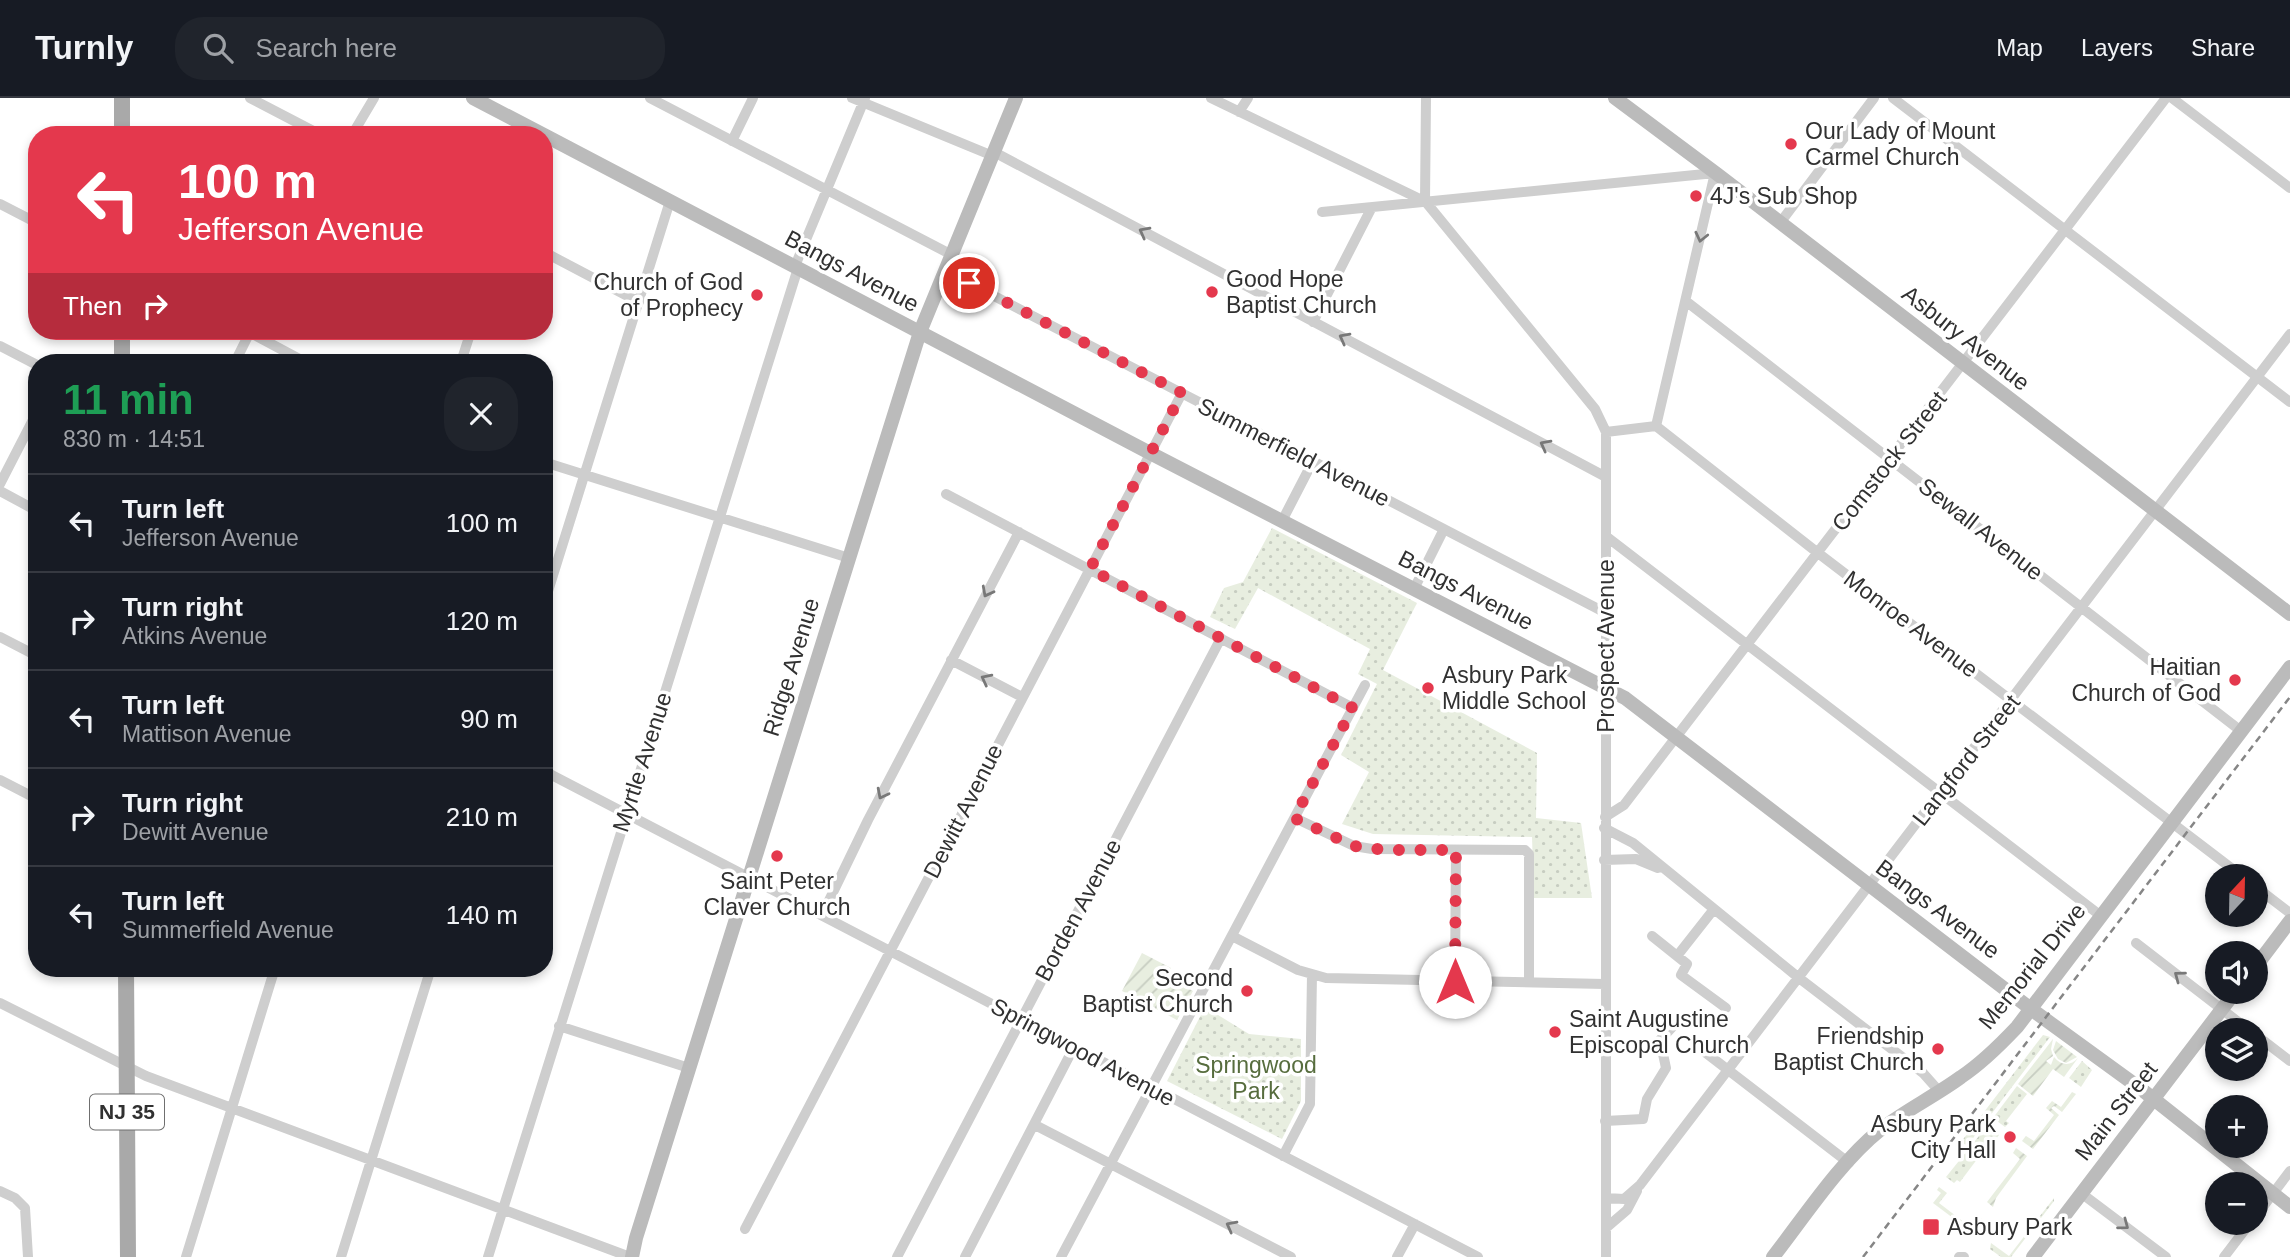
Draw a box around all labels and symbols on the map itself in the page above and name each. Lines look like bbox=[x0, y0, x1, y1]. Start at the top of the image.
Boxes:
place label: Our Lady of Mount Carmel Church bbox=[1805, 118, 1996, 170]
marker: Our Lady of Mount Carmel Church bbox=[1783, 136, 1799, 152]
place label: 4J's Sub Shop bbox=[1710, 183, 1858, 209]
marker: 4J's Sub Shop bbox=[1688, 188, 1704, 204]
street label: Bangs Avenue bbox=[781, 225, 923, 317]
one-way arrow bbox=[1138, 226, 1151, 240]
one-way arrow bbox=[1695, 231, 1709, 243]
pin bbox=[939, 253, 999, 313]
place label: Good Hope Baptist Church bbox=[1226, 266, 1377, 318]
place label: Church of God of Prophecy bbox=[593, 269, 743, 321]
street label: Asbury Avenue bbox=[1897, 280, 2035, 396]
marker: Good Hope Baptist Church bbox=[1204, 284, 1220, 300]
marker: Church of God of Prophecy bbox=[749, 287, 765, 303]
one-way arrow bbox=[1339, 333, 1352, 347]
street label: Comstock Street bbox=[1826, 386, 1952, 536]
street label: Summerfield Avenue bbox=[1194, 392, 1394, 512]
one-way arrow bbox=[1540, 440, 1553, 453]
street label: Sewall Avenue bbox=[1914, 472, 2048, 586]
street label: Bangs Avenue bbox=[1394, 545, 1538, 635]
street label: Prospect Avenue bbox=[1593, 559, 1619, 733]
street label: Monroe Avenue bbox=[1839, 565, 1983, 683]
one-way arrow bbox=[982, 585, 995, 598]
street label: Ridge Avenue bbox=[758, 595, 824, 739]
place label: Haitian Church of God bbox=[2071, 654, 2221, 706]
place label: Asbury Park Middle School bbox=[1442, 662, 1586, 714]
marker: Haitian Church of God bbox=[2227, 672, 2243, 688]
one-way arrow bbox=[981, 673, 994, 687]
marker: Asbury Park Middle School bbox=[1420, 680, 1436, 696]
street label: Myrtle Avenue bbox=[607, 689, 677, 835]
street label: Langford Street bbox=[1907, 689, 2025, 830]
street label: Dewitt Avenue bbox=[918, 740, 1008, 882]
one-way arrow bbox=[876, 787, 890, 799]
street label: Borden Avenue bbox=[1030, 835, 1126, 985]
marker: Saint Peter Claver Church bbox=[769, 848, 785, 864]
street label: Bangs Avenue bbox=[1871, 854, 2005, 964]
north arrow bbox=[2205, 864, 2268, 928]
place label: Saint Peter Claver Church bbox=[704, 868, 851, 920]
street label: Memorial Drive bbox=[1973, 898, 2091, 1034]
position arrow bbox=[1418, 945, 1492, 1019]
place label: Second Baptist Church bbox=[1082, 965, 1233, 1017]
one-way arrow bbox=[2174, 972, 2187, 985]
marker: Second Baptist Church bbox=[1239, 983, 1255, 999]
street label: Springwood Avenue bbox=[987, 993, 1179, 1111]
place label: Saint Augustine Episcopal Church bbox=[1569, 1006, 1749, 1058]
place label: Friendship Baptist Church bbox=[1773, 1023, 1924, 1075]
marker: Saint Augustine Episcopal Church bbox=[1547, 1024, 1563, 1040]
marker: Friendship Baptist Church bbox=[1930, 1041, 1946, 1057]
park label: Springwood Park bbox=[1195, 1052, 1317, 1104]
street label: Main Street bbox=[2070, 1056, 2163, 1165]
road number: NJ 35 bbox=[90, 1094, 164, 1130]
place label: Asbury Park City Hall bbox=[1871, 1111, 1996, 1163]
marker: Asbury Park City Hall bbox=[2002, 1129, 2018, 1145]
place label: Asbury Park bbox=[1947, 1214, 2073, 1240]
marker: Asbury Park bbox=[1921, 1217, 1941, 1237]
one-way arrow bbox=[2116, 1217, 2128, 1229]
one-way arrow bbox=[1225, 1220, 1238, 1234]

